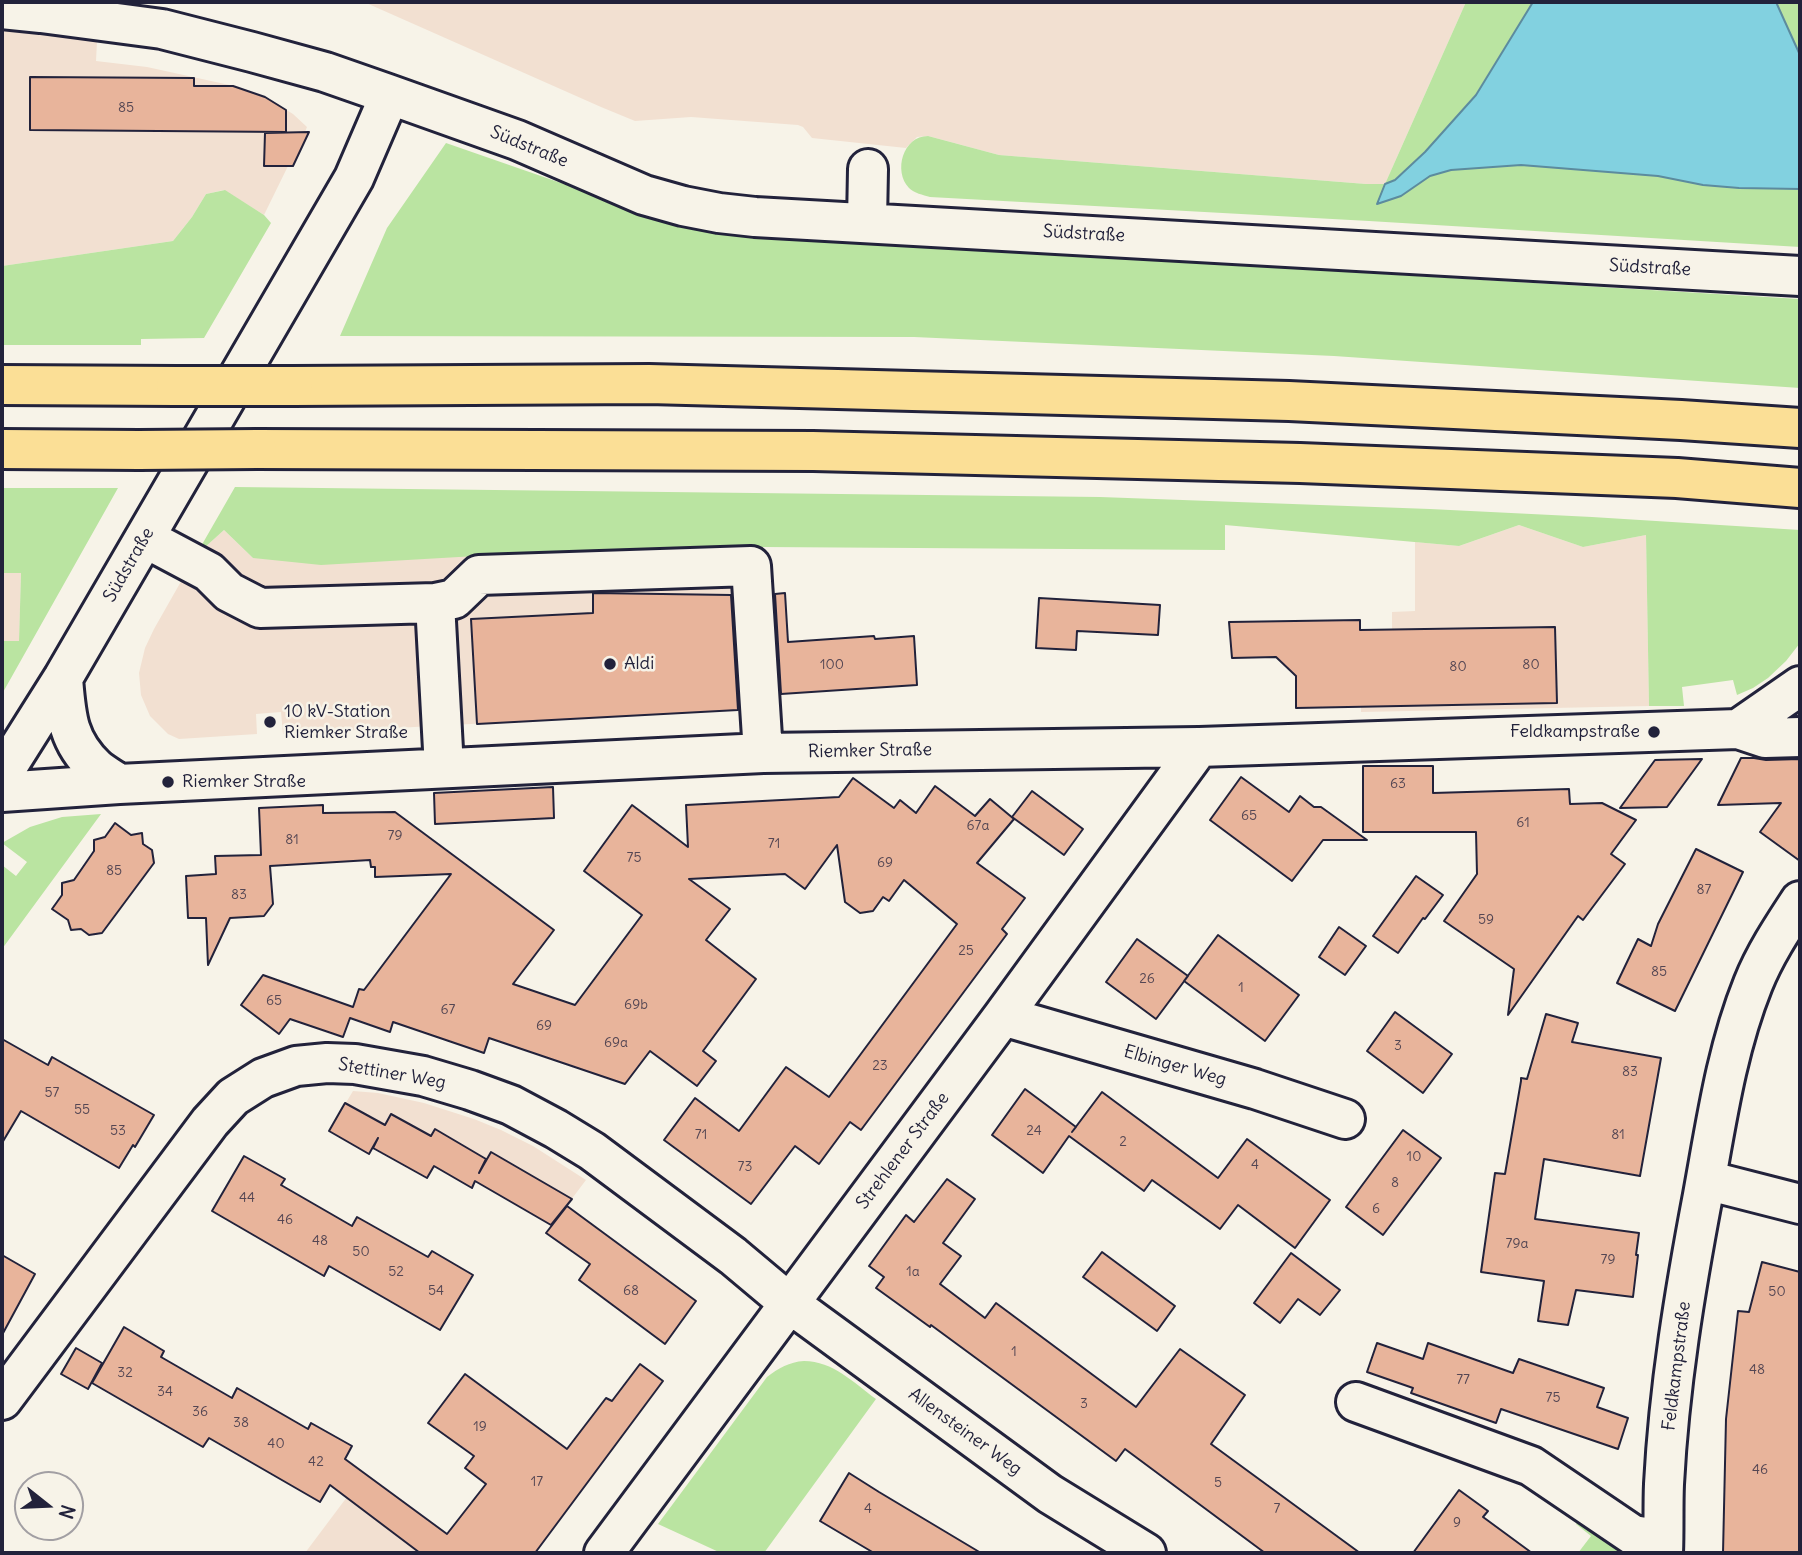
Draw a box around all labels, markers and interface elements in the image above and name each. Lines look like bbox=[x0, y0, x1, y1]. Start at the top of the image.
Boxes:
house number: 85 bbox=[118, 100, 134, 116]
street label: Südstraße bbox=[487, 122, 571, 172]
street label: Südstraße bbox=[1042, 221, 1126, 247]
street label: Südstraße bbox=[1608, 255, 1692, 281]
street label: Südstraße bbox=[99, 524, 159, 606]
place label: Aldi bbox=[624, 653, 654, 675]
marker: Aldi bbox=[602, 656, 618, 672]
house number: 100 bbox=[820, 657, 844, 673]
house number: 80 bbox=[1522, 657, 1540, 673]
house number: 80 bbox=[1449, 659, 1467, 675]
place label: 10 kV-Station Riemker Straße bbox=[284, 701, 408, 744]
marker: 10 kV-Station Riemker Straße bbox=[262, 714, 278, 730]
place label: Feldkampstraße bbox=[1510, 721, 1640, 743]
marker: Feldkampstraße bbox=[1646, 724, 1662, 740]
street label: Riemker Straße bbox=[808, 739, 932, 763]
place label: Riemker Straße bbox=[182, 771, 306, 793]
marker: Riemker Straße bbox=[160, 774, 176, 790]
house number: 63 bbox=[1390, 776, 1406, 792]
house number: 65 bbox=[1241, 808, 1257, 824]
house number: 61 bbox=[1516, 815, 1530, 831]
house number: 67a bbox=[967, 818, 989, 834]
house number: 79 bbox=[388, 828, 402, 844]
house number: 81 bbox=[285, 832, 299, 848]
house number: 71 bbox=[768, 836, 780, 852]
house number: 75 bbox=[627, 850, 641, 866]
house number: 69 bbox=[877, 855, 893, 871]
house number: 85 bbox=[106, 863, 122, 879]
house number: 87 bbox=[1697, 882, 1711, 898]
house number: 83 bbox=[231, 887, 247, 903]
house number: 59 bbox=[1478, 912, 1494, 928]
house number: 25 bbox=[958, 943, 974, 959]
house number: 85 bbox=[1651, 964, 1667, 980]
house number: 26 bbox=[1139, 971, 1155, 987]
house number: 1 bbox=[1238, 980, 1244, 996]
house number: 65 bbox=[266, 993, 282, 1009]
house number: 69b bbox=[624, 997, 648, 1013]
house number: 67 bbox=[441, 1002, 455, 1018]
house number: 69 bbox=[536, 1018, 552, 1034]
house number: 69a bbox=[604, 1035, 628, 1051]
house number: 3 bbox=[1394, 1038, 1402, 1054]
street label: Elbinger Weg bbox=[1121, 1041, 1229, 1091]
street label: Stettiner Weg bbox=[337, 1054, 447, 1094]
house number: 23 bbox=[872, 1058, 888, 1074]
house number: 83 bbox=[1622, 1064, 1638, 1080]
house number: 57 bbox=[45, 1085, 59, 1101]
street label: Strehlener Straße bbox=[852, 1088, 954, 1214]
house number: 55 bbox=[74, 1102, 90, 1118]
house number: 53 bbox=[110, 1123, 126, 1139]
house number: 24 bbox=[1026, 1123, 1042, 1139]
house number: 71 bbox=[695, 1127, 707, 1143]
house number: 81 bbox=[1611, 1127, 1625, 1143]
house number: 2 bbox=[1119, 1134, 1127, 1150]
house number: 10 bbox=[1407, 1149, 1421, 1165]
house number: 4 bbox=[1251, 1157, 1259, 1173]
house number: 73 bbox=[738, 1159, 752, 1175]
house number: 8 bbox=[1391, 1175, 1399, 1191]
house number: 44 bbox=[239, 1190, 255, 1206]
house number: 6 bbox=[1372, 1201, 1380, 1217]
house number: 46 bbox=[277, 1212, 293, 1228]
house number: 48 bbox=[312, 1233, 328, 1249]
house number: 79a bbox=[1506, 1236, 1528, 1252]
house number: 50 bbox=[352, 1244, 370, 1260]
house number: 79 bbox=[1601, 1252, 1615, 1268]
house number: 52 bbox=[388, 1264, 404, 1280]
house number: 1a bbox=[906, 1264, 920, 1280]
house number: 54 bbox=[428, 1283, 444, 1299]
house number: 68 bbox=[623, 1283, 639, 1299]
house number: 50 bbox=[1768, 1284, 1786, 1300]
street label: Feldkampstraße bbox=[1658, 1300, 1696, 1432]
house number: 1 bbox=[1011, 1344, 1017, 1360]
house number: 48 bbox=[1749, 1362, 1765, 1378]
house number: 32 bbox=[117, 1365, 133, 1381]
house number: 77 bbox=[1456, 1372, 1470, 1388]
house number: 34 bbox=[157, 1384, 173, 1400]
street label: Allensteiner Weg bbox=[904, 1384, 1026, 1480]
house number: 75 bbox=[1546, 1390, 1560, 1406]
house number: 3 bbox=[1080, 1396, 1088, 1412]
house number: 36 bbox=[192, 1404, 208, 1420]
house number: 38 bbox=[233, 1415, 249, 1431]
house number: 19 bbox=[473, 1419, 487, 1435]
house number: 40 bbox=[267, 1436, 285, 1452]
house number: 42 bbox=[308, 1454, 324, 1470]
house number: 46 bbox=[1752, 1462, 1768, 1478]
north arrow bbox=[14, 1471, 84, 1541]
house number: 17 bbox=[531, 1474, 543, 1490]
house number: 5 bbox=[1214, 1475, 1222, 1491]
house number: 4 bbox=[864, 1501, 872, 1517]
house number: 7 bbox=[1274, 1501, 1280, 1517]
text: N bbox=[54, 1502, 81, 1522]
house number: 9 bbox=[1453, 1515, 1461, 1531]

